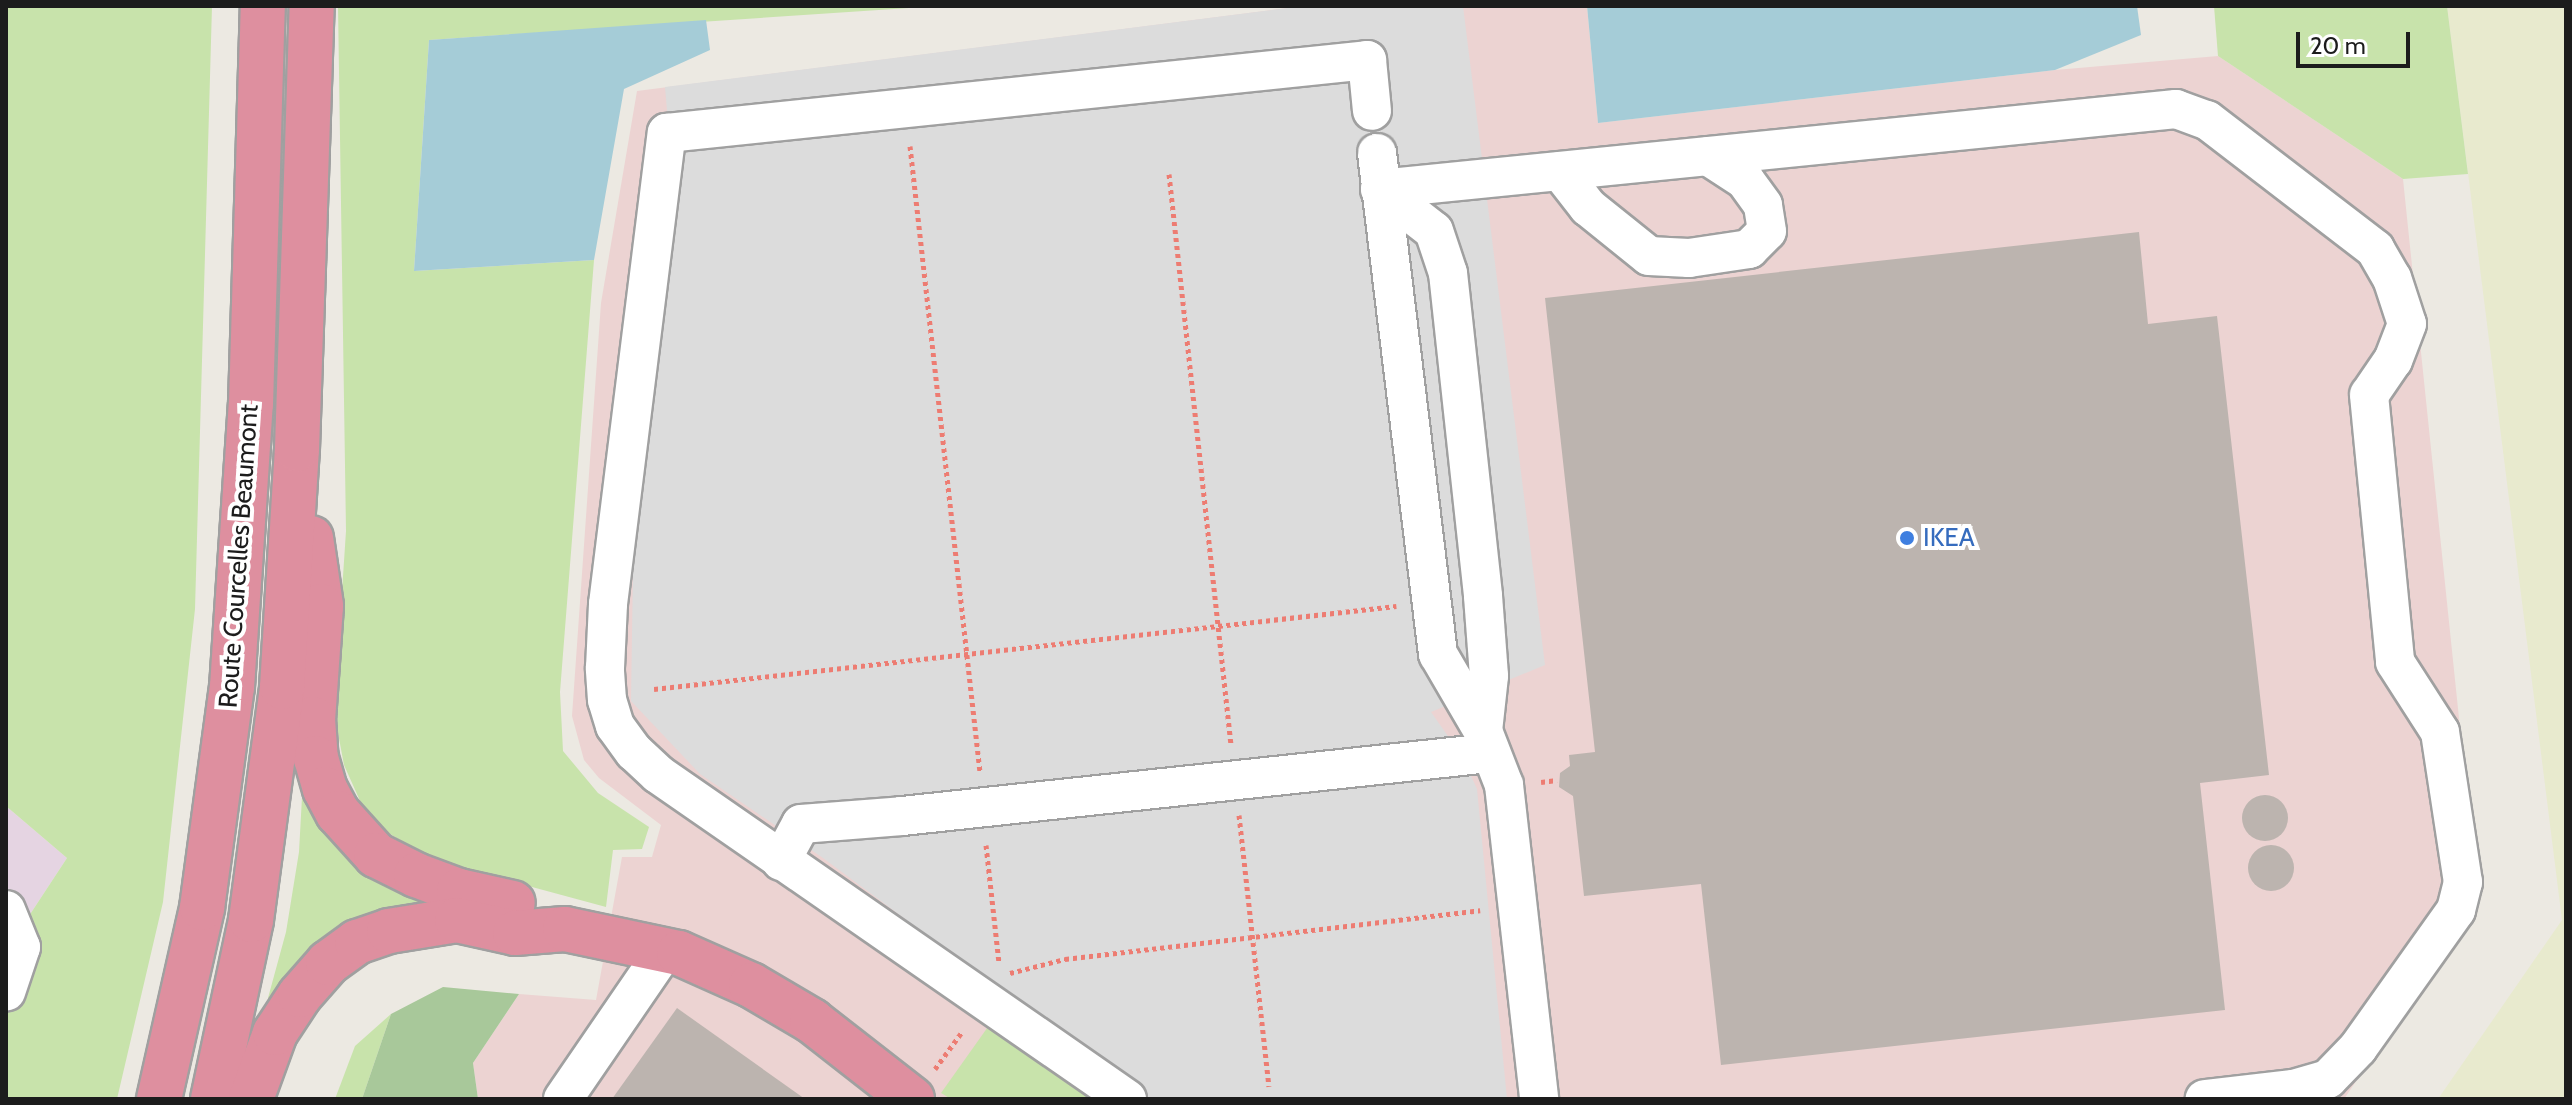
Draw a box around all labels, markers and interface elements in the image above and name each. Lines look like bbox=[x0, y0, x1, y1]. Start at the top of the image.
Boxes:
scale bar bbox=[2300, 16, 2414, 66]
text: 20 m bbox=[2310, 31, 2366, 60]
street label: Route Courcelles Beaumont bbox=[213, 403, 265, 709]
place label: IKEA bbox=[1923, 522, 1975, 554]
marker: IKEA bbox=[1898, 529, 1916, 547]

